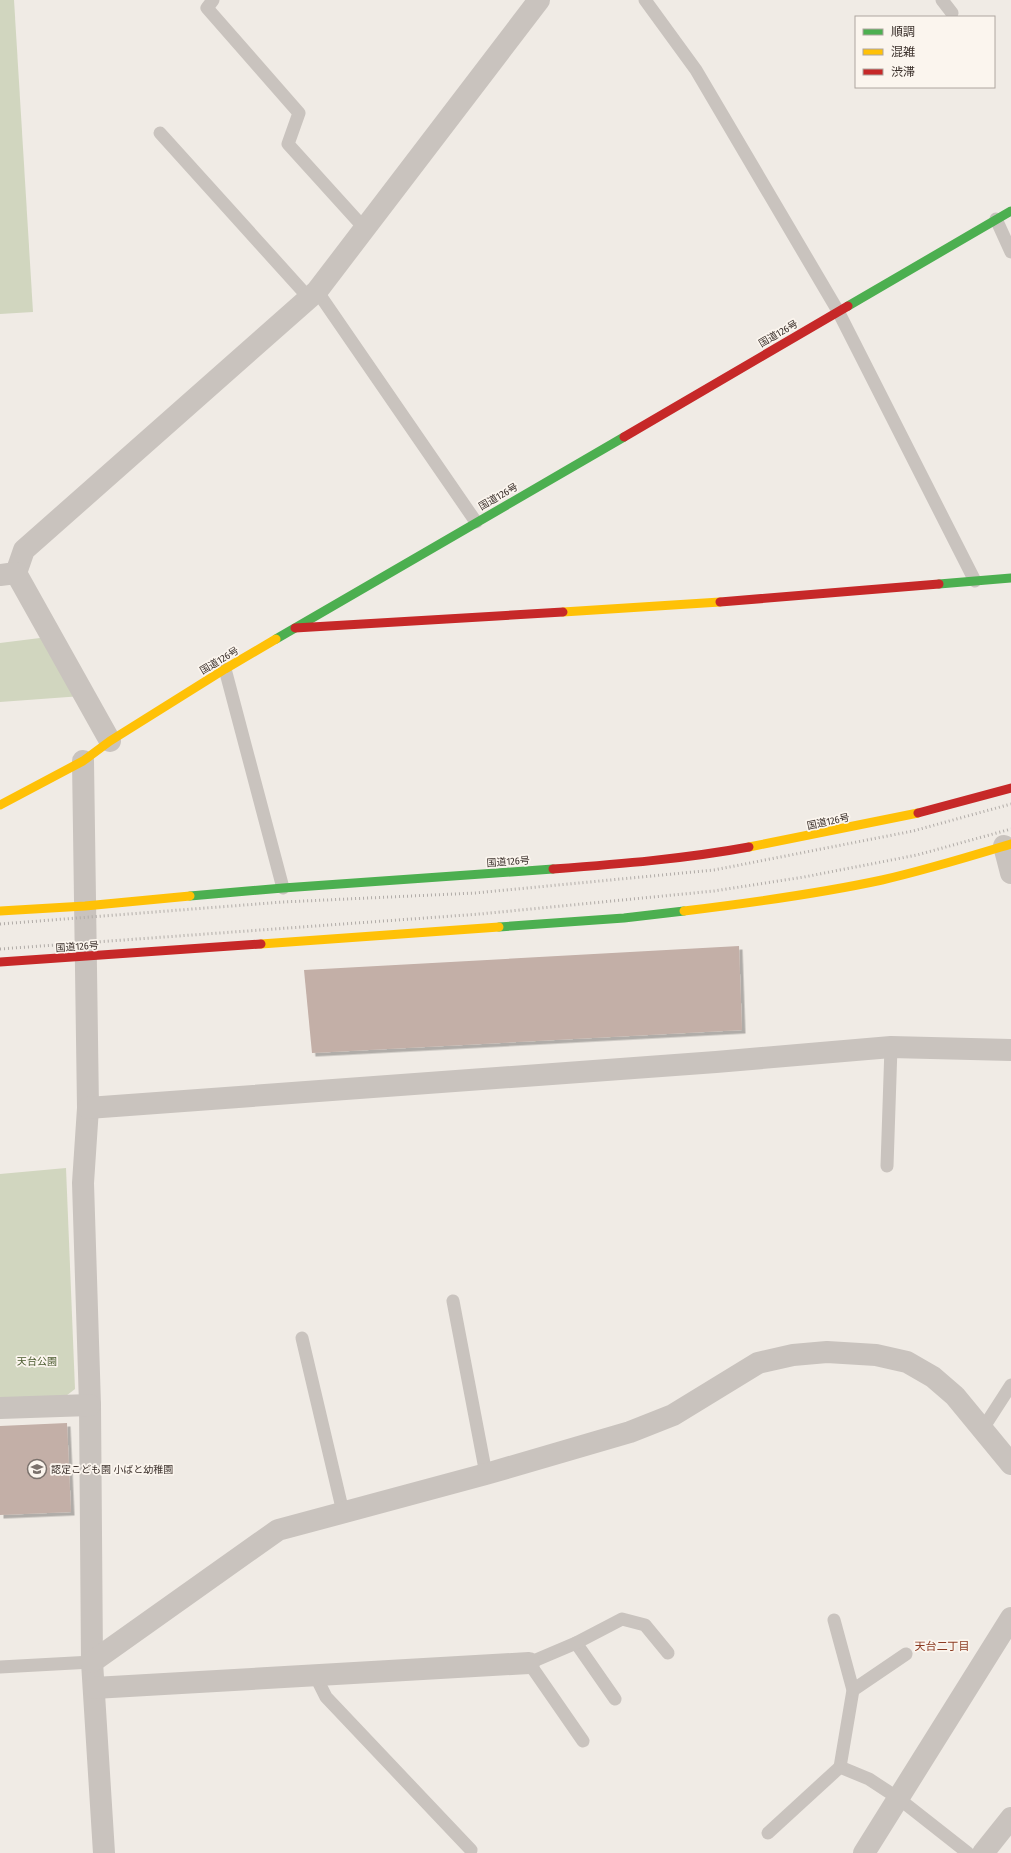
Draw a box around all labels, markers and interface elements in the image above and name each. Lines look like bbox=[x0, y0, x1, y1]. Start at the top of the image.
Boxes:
legend bbox=[855, 16, 995, 88]
text: 順調 bbox=[891, 25, 915, 39]
text: 混雑 bbox=[891, 45, 915, 59]
text: 渋滞 bbox=[891, 65, 915, 79]
street label: 国道126号 bbox=[757, 318, 800, 350]
street label: 国道126号 bbox=[477, 481, 520, 513]
street label: 国道126号 bbox=[198, 645, 241, 677]
street label: 国道126号 bbox=[806, 812, 851, 832]
street label: 国道126号 bbox=[486, 855, 530, 869]
street label: 国道126号 bbox=[55, 940, 99, 954]
park label: 天台公園 bbox=[17, 1356, 57, 1368]
school or university icon: 認定こども園 小ばと幼稚園 bbox=[26, 1458, 48, 1480]
place label: 認定こども園 小ばと幼稚園 bbox=[51, 1464, 173, 1476]
district label: 天台二丁目 bbox=[915, 1640, 970, 1653]

